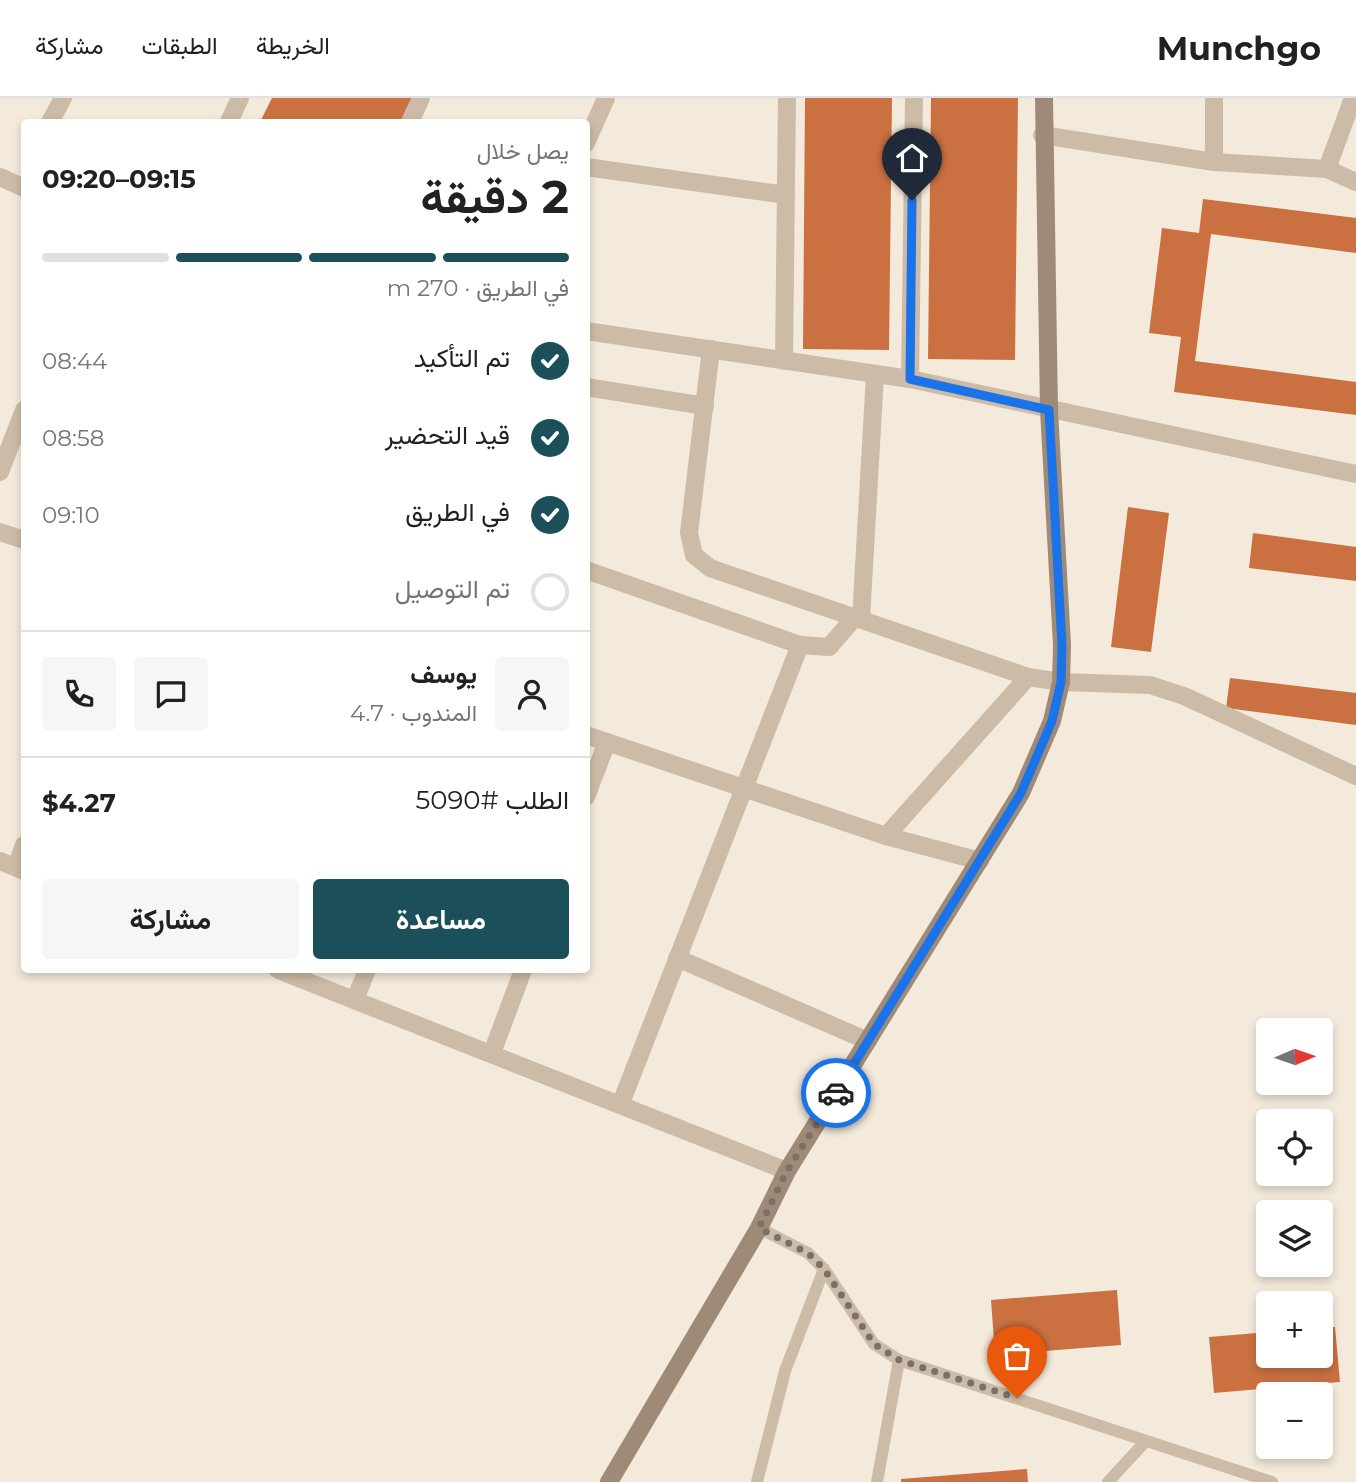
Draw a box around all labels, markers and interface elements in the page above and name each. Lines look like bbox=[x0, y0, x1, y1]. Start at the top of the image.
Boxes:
text: Munchgo bbox=[1157, 28, 1321, 68]
text: مشاركة bbox=[35, 31, 103, 60]
text: الطبقات bbox=[141, 31, 218, 60]
text: الخريطة bbox=[256, 31, 330, 60]
pin bbox=[882, 128, 942, 200]
text: يصل خلال bbox=[477, 137, 569, 165]
icon: home bbox=[893, 139, 931, 177]
text: 09:15–09:20 bbox=[42, 163, 196, 195]
text: 2 دقيقة bbox=[420, 168, 569, 225]
text: في الطريق · 270 m bbox=[387, 274, 569, 302]
text: تم التأكيد bbox=[414, 342, 510, 374]
icon: check bbox=[531, 342, 569, 380]
text: 08:44 bbox=[42, 347, 107, 375]
text: قيد التحضير bbox=[385, 419, 510, 451]
icon: check bbox=[531, 419, 569, 457]
text: 08:58 bbox=[42, 424, 104, 452]
text: في الطريق bbox=[405, 496, 510, 528]
icon: check bbox=[531, 496, 569, 534]
text: 09:10 bbox=[42, 501, 100, 529]
text: تم التوصيل bbox=[395, 573, 510, 605]
button: phone bbox=[42, 657, 116, 731]
button: chat bbox=[134, 657, 208, 731]
button: person bbox=[495, 657, 569, 731]
text: يوسف bbox=[410, 658, 477, 690]
text: المندوب · 4.7 bbox=[350, 699, 477, 727]
text: الطلب #5090 bbox=[416, 784, 569, 816]
text: $4.27 bbox=[42, 787, 116, 819]
button: مشاركة bbox=[42, 879, 299, 959]
button: مساعدة bbox=[313, 879, 569, 959]
north arrow bbox=[1256, 1018, 1334, 1096]
map controls bbox=[1256, 1018, 1333, 1459]
courier bbox=[801, 1058, 871, 1128]
icon: car bbox=[817, 1074, 855, 1112]
button: locate bbox=[1256, 1109, 1333, 1186]
button: layers bbox=[1256, 1200, 1333, 1277]
button: + bbox=[1256, 1291, 1333, 1368]
pin bbox=[987, 1326, 1047, 1398]
icon: bag bbox=[998, 1337, 1036, 1375]
button: − bbox=[1256, 1382, 1333, 1459]

